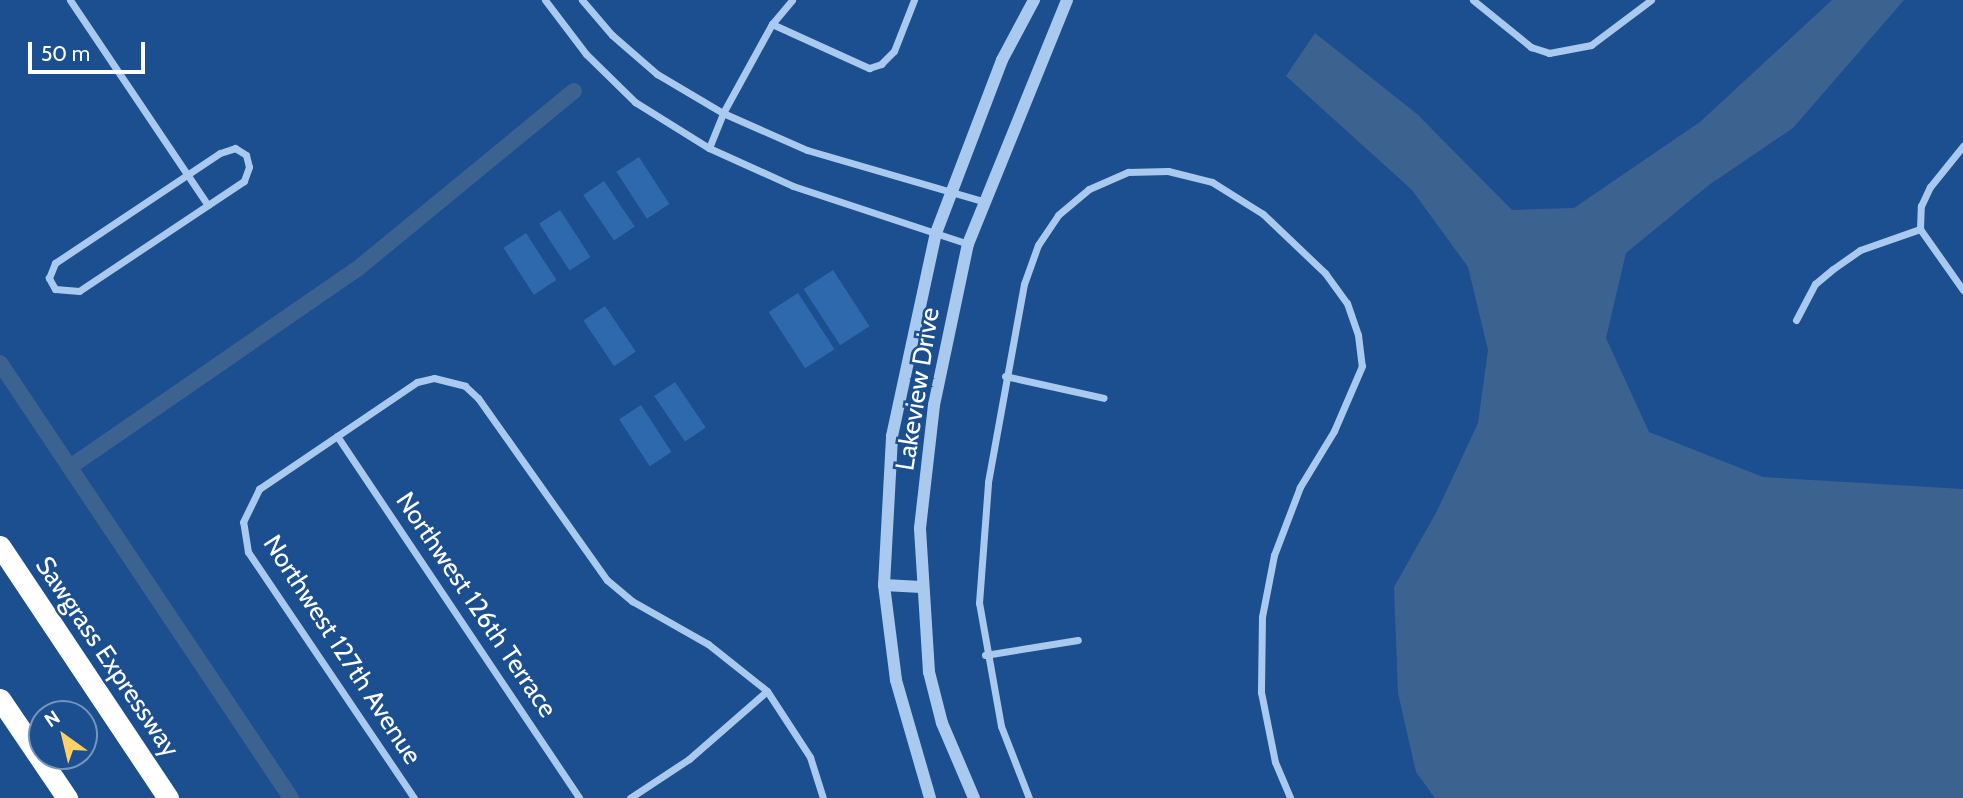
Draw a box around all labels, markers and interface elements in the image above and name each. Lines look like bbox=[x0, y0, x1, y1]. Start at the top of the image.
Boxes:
scale bar bbox=[32, 28, 149, 72]
text: 50 m bbox=[41, 41, 90, 66]
street label: Lakeview Drive bbox=[890, 305, 946, 473]
street label: Northwest 126th Terrace bbox=[389, 486, 563, 724]
street label: Northwest 127th Avenue bbox=[256, 530, 428, 770]
street label: Sawgrass Expressway bbox=[28, 551, 186, 763]
north arrow bbox=[28, 700, 98, 770]
text: N bbox=[40, 706, 64, 732]

